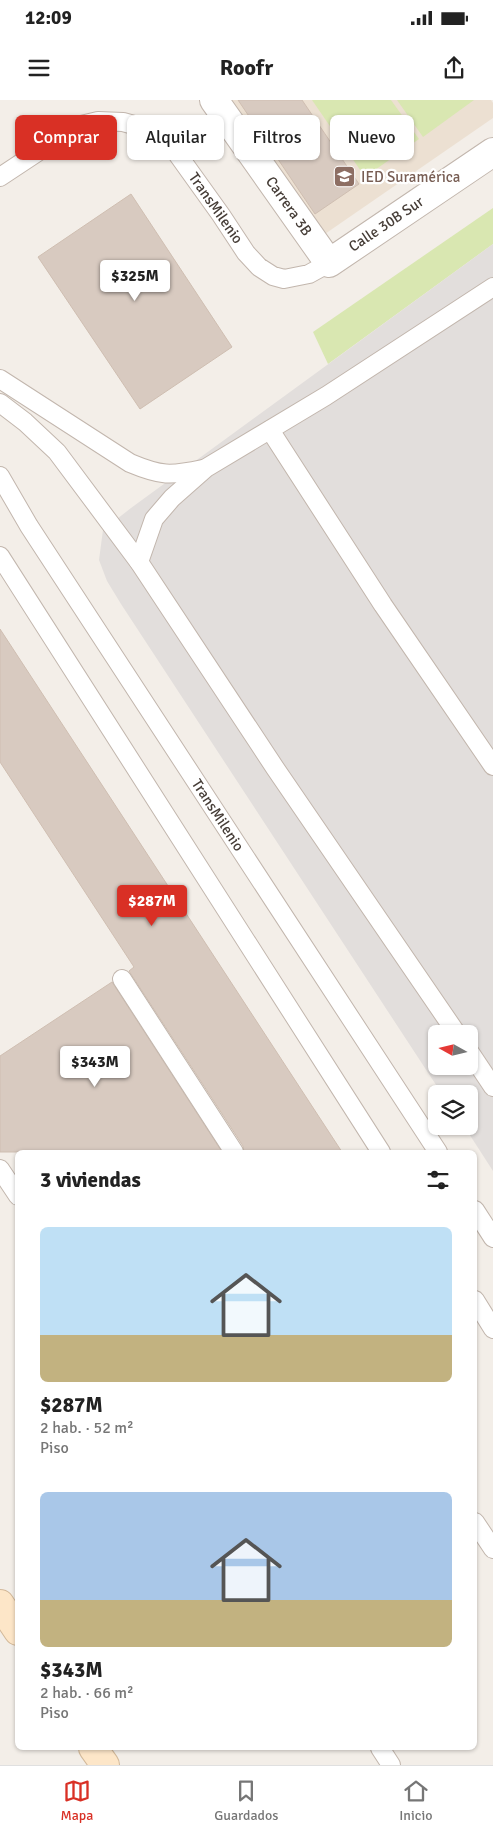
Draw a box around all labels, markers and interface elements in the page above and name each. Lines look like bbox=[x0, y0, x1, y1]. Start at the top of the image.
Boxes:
text: 12:09 bbox=[25, 6, 72, 30]
icon: menu bbox=[25, 54, 53, 82]
text: Roofr bbox=[220, 54, 273, 81]
icon: share bbox=[440, 54, 468, 82]
chip: Comprar bbox=[15, 115, 117, 160]
chip: Alquilar bbox=[127, 115, 224, 160]
chip: Filtros bbox=[234, 115, 320, 160]
chip: Nuevo bbox=[330, 115, 414, 160]
school or university icon: IED Suramérica bbox=[333, 165, 357, 189]
place label: IED Suramérica bbox=[361, 168, 460, 186]
street label: TransMilenio bbox=[185, 169, 247, 247]
street label: Carrera 3B bbox=[262, 173, 316, 239]
street label: Calle 30B Sur bbox=[345, 192, 427, 256]
pin: $325M bbox=[100, 260, 170, 302]
text: $325M bbox=[111, 266, 159, 286]
street label: TransMilenio bbox=[188, 776, 248, 855]
pin: $287M bbox=[117, 884, 187, 927]
text: $287M bbox=[128, 891, 176, 911]
north arrow bbox=[428, 1025, 478, 1075]
map controls bbox=[428, 1025, 478, 1135]
pin: $343M bbox=[60, 1046, 130, 1088]
text: $343M bbox=[71, 1052, 119, 1072]
button: layers bbox=[428, 1085, 478, 1135]
icon: filters bbox=[424, 1166, 452, 1194]
text: 3 viviendas bbox=[40, 1167, 141, 1193]
icon: home bbox=[201, 1260, 291, 1350]
text: $287M bbox=[40, 1392, 103, 1418]
text: 2 hab. · 52 m² bbox=[40, 1418, 134, 1438]
text: Piso bbox=[40, 1438, 69, 1458]
icon: home bbox=[201, 1525, 291, 1615]
text: $343M bbox=[40, 1657, 103, 1683]
text: 2 hab. · 66 m² bbox=[40, 1683, 134, 1703]
text: Piso bbox=[40, 1703, 69, 1723]
tab: Mapa bbox=[60, 1777, 93, 1824]
tab: Guardados bbox=[214, 1777, 278, 1824]
tab: Inicio bbox=[399, 1777, 433, 1824]

